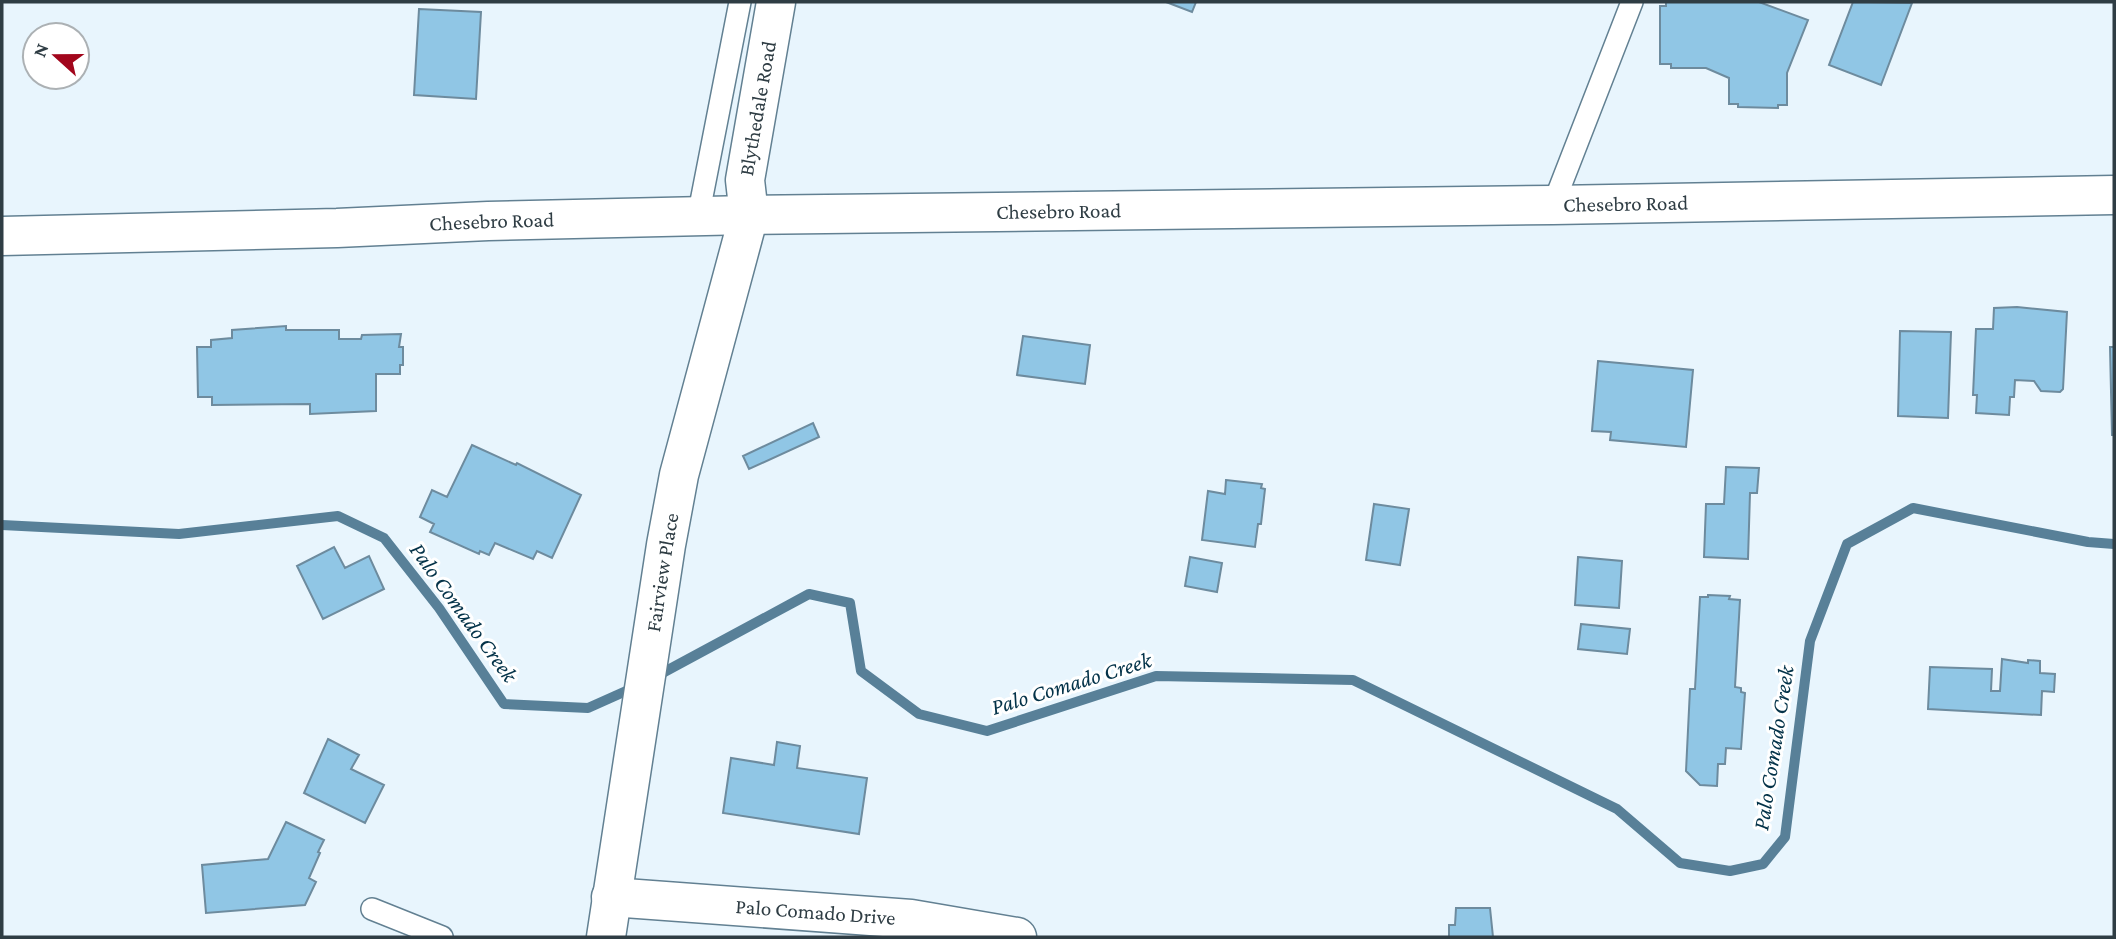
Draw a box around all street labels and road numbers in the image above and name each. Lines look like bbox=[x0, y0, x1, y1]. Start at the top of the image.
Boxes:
street label: Blythedale Road bbox=[734, 39, 781, 178]
street label: Chesebro Road bbox=[1563, 191, 1688, 217]
street label: Chesebro Road bbox=[996, 198, 1121, 224]
street label: Chesebro Road bbox=[429, 207, 555, 236]
street label: Fairview Place bbox=[641, 511, 684, 633]
street label: Palo Comado Drive bbox=[735, 894, 896, 930]

